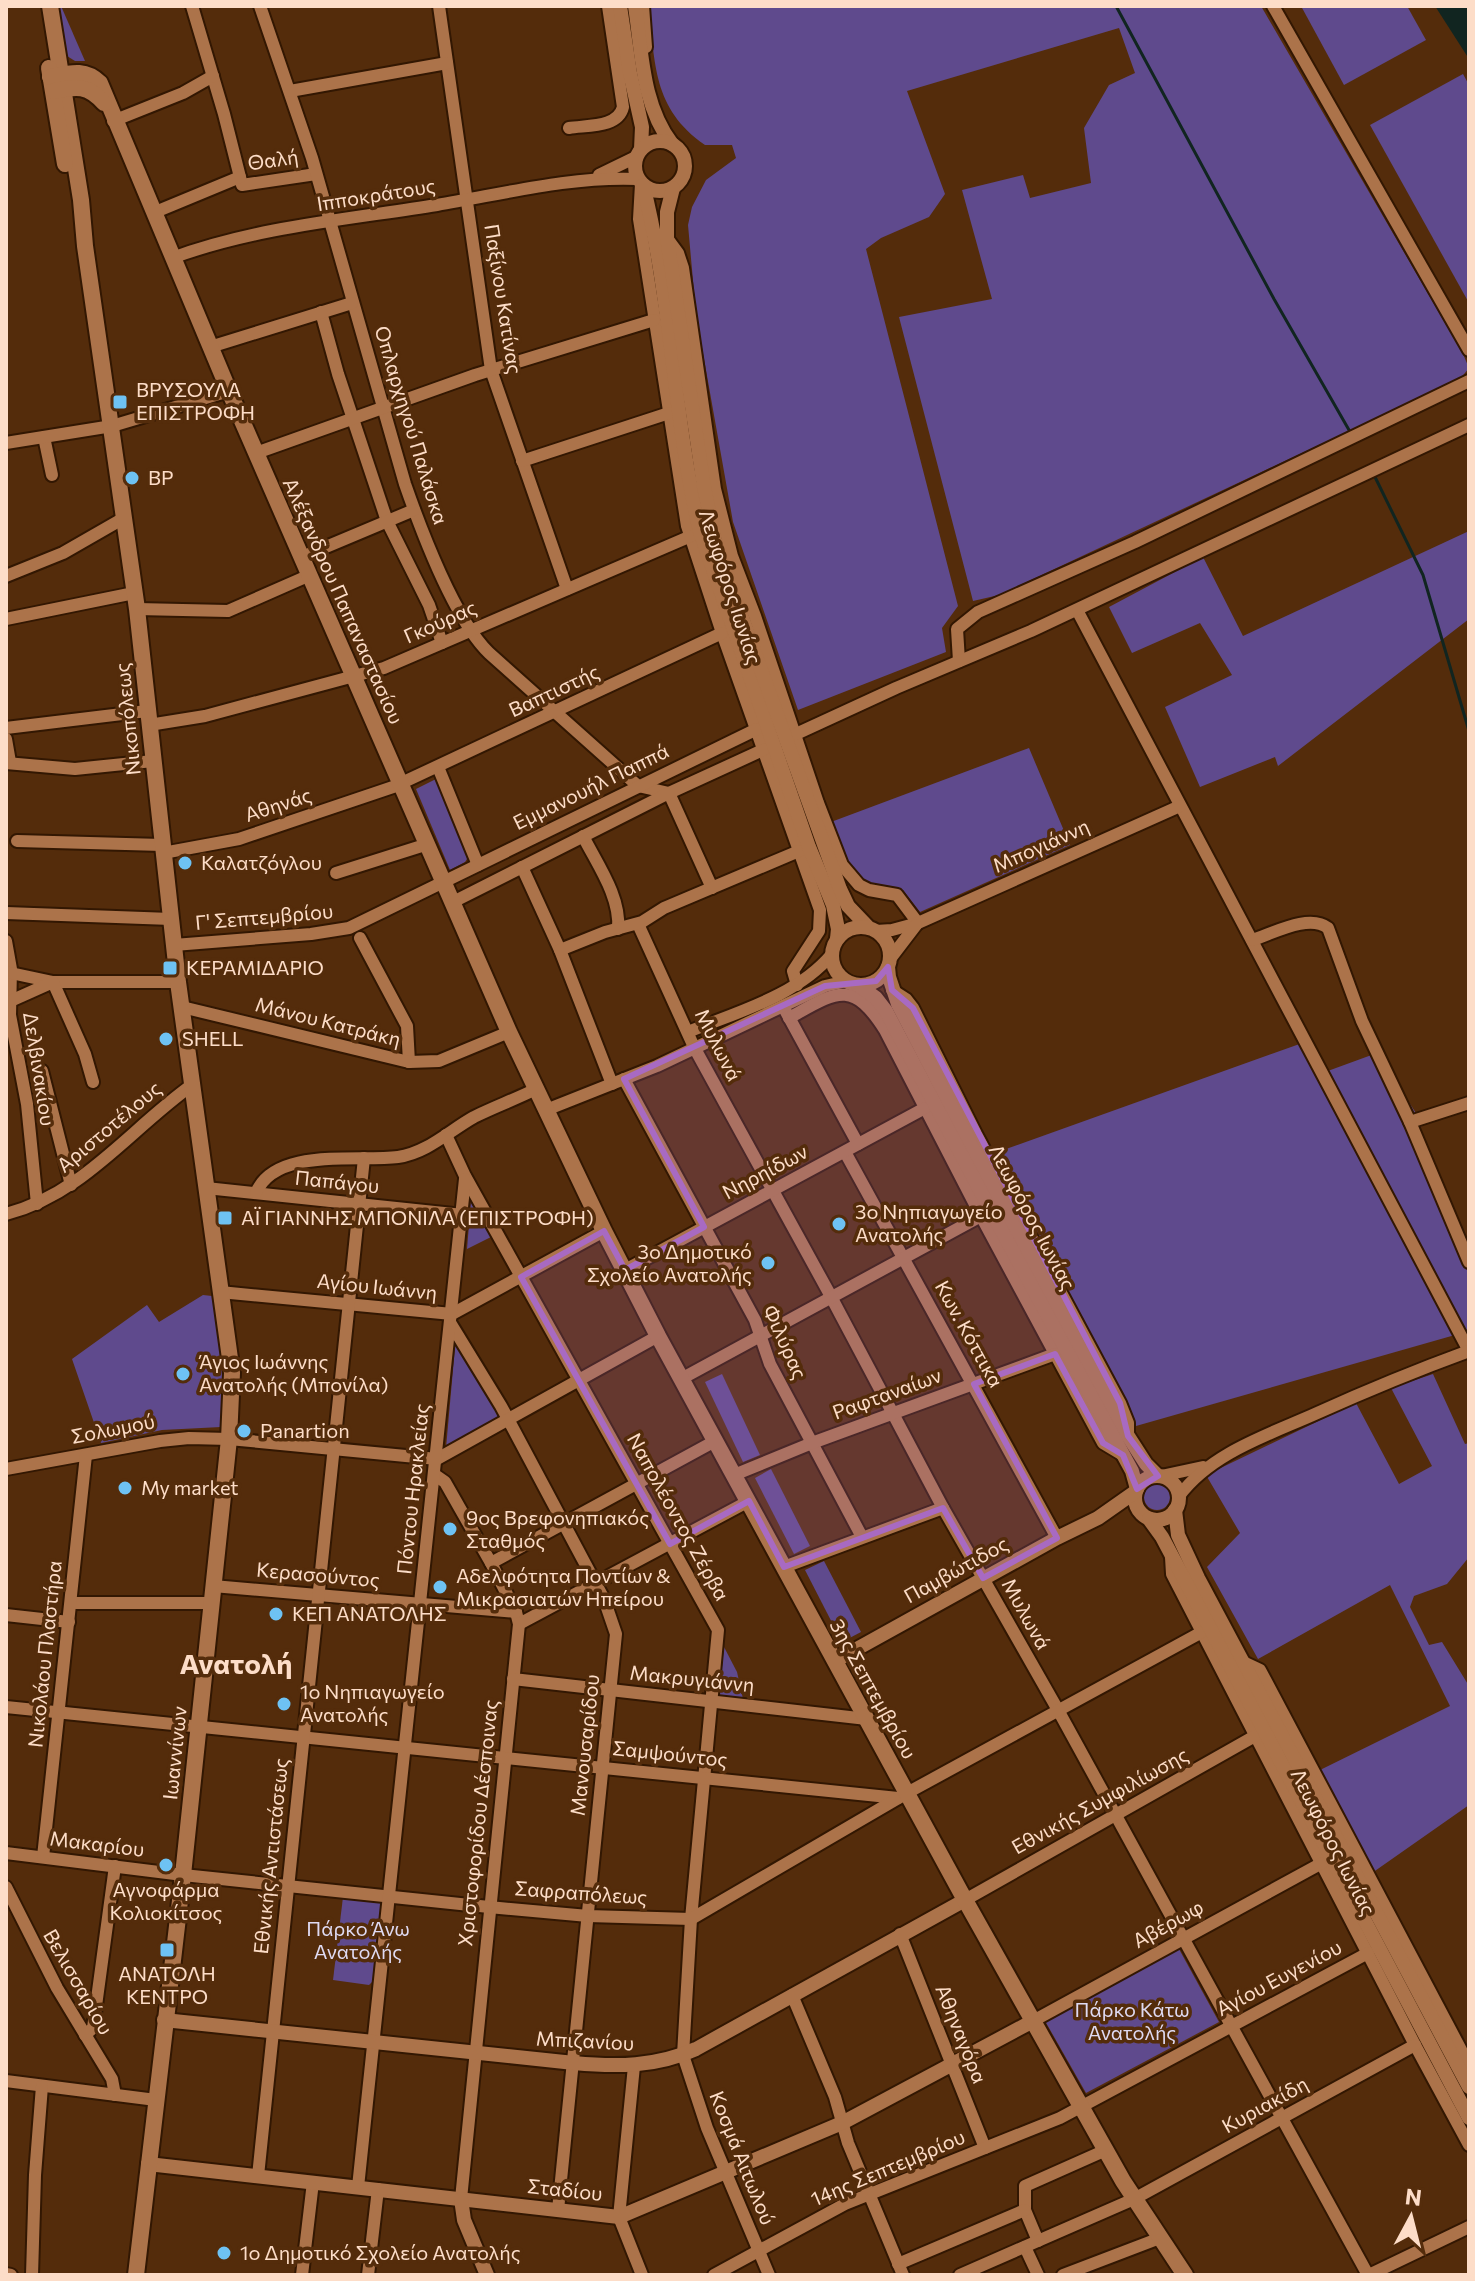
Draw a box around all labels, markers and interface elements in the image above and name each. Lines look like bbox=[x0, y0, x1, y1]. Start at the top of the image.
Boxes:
street label: Θαλή bbox=[246, 144, 300, 174]
street label: Ιπποκράτους bbox=[315, 173, 437, 215]
street label: Παξίνου Κατίνας bbox=[480, 222, 528, 376]
street label: Οπλαρχηγού Παλάσκα bbox=[370, 323, 454, 527]
place label: ΒΡΥΣΟΥΛΑ ΕΠΙΣΤΡΟΦΗ bbox=[136, 377, 255, 424]
marker: ΒΡΥΣΟΥΛΑ ΕΠΙΣΤΡΟΦΗ bbox=[111, 393, 129, 411]
place label: BP bbox=[148, 465, 173, 489]
marker: BP bbox=[123, 469, 141, 487]
street label: Αλέξανδρου Παπαναστασίου bbox=[279, 474, 409, 727]
street label: Λεωφόρος Ιωνίας bbox=[695, 506, 767, 667]
street label: Γκούρας bbox=[399, 594, 480, 648]
street label: Βαπτιστής bbox=[505, 659, 603, 721]
street label: Νικοπόλεως bbox=[109, 662, 145, 776]
street label: Εμμανουήλ Παππά bbox=[509, 738, 672, 834]
street label: Αθηνάς bbox=[241, 782, 314, 826]
street label: Μπογιάννη bbox=[989, 813, 1093, 877]
place label: Καλατζόγλου bbox=[201, 850, 322, 874]
marker: Καλατζόγλου bbox=[176, 854, 194, 872]
street label: Γ' Σεπτεμβρίου bbox=[194, 898, 334, 934]
place label: ΚΕΡΑΜΙΔΑΡΙΟ bbox=[186, 955, 324, 979]
marker: ΚΕΡΑΜΙΔΑΡΙΟ bbox=[161, 959, 179, 977]
street label: Μάνου Κατράκη bbox=[253, 991, 403, 1051]
street label: Μυλωνά bbox=[691, 1004, 747, 1085]
street label: Δελβινακίου bbox=[19, 1010, 61, 1127]
place label: SHELL bbox=[182, 1026, 244, 1050]
marker: SHELL bbox=[157, 1030, 175, 1048]
street label: Αριστοτέλους bbox=[51, 1076, 165, 1177]
street label: Νηρηίδων bbox=[718, 1139, 811, 1204]
street label: Λεωφόρος Ιωνίας bbox=[984, 1140, 1081, 1294]
street label: Παπάγου bbox=[294, 1165, 381, 1197]
place label: 3ο Νηπιαγωγείο Ανατολής bbox=[855, 1199, 1003, 1246]
place label: ΑΪ ΓΙΑΝΝΗΣ ΜΠΟΝΙΛΑ (ΕΠΙΣΤΡΟΦΗ) bbox=[241, 1205, 594, 1229]
marker: ΑΪ ΓΙΑΝΝΗΣ ΜΠΟΝΙΛΑ (ΕΠΙΣΤΡΟΦΗ) bbox=[216, 1209, 234, 1227]
marker: 3ο Νηπιαγωγείο Ανατολής bbox=[830, 1215, 848, 1233]
place label: 3ο Δημοτικό Σχολείο Ανατολής bbox=[587, 1239, 752, 1286]
marker: 3ο Δημοτικό Σχολείο Ανατολής bbox=[759, 1254, 777, 1272]
street label: Αγίου Ιωάννη bbox=[316, 1268, 438, 1304]
street label: Κων. Κόττικα bbox=[931, 1276, 1009, 1391]
street label: Φιλύρας bbox=[759, 1301, 813, 1382]
place label: Άγιος Ιωάννης Ανατολής (Μπονίλα) bbox=[198, 1349, 388, 1396]
street label: Ραφταναίων bbox=[829, 1362, 944, 1424]
marker: Άγιος Ιωάννης Ανατολής (Μπονίλα) bbox=[174, 1365, 192, 1383]
street label: Πόντου Ηρακλείας bbox=[391, 1402, 433, 1575]
street label: Σολωμού bbox=[69, 1408, 157, 1448]
place label: Panartion bbox=[260, 1418, 350, 1442]
marker: Panartion bbox=[235, 1422, 253, 1440]
street label: Ναπολέοντος Ζέρβα bbox=[623, 1429, 735, 1604]
place label: My market bbox=[141, 1475, 239, 1499]
marker: My market bbox=[116, 1479, 134, 1497]
place label: 9ος Βρεφονηπιακός Σταθμός bbox=[466, 1505, 649, 1552]
marker: 9ος Βρεφονηπιακός Σταθμός bbox=[441, 1520, 459, 1538]
street label: Παμβώτιδος bbox=[899, 1531, 1012, 1608]
street label: Κερασούντος bbox=[255, 1557, 381, 1591]
street label: Νικολάου Πλαστήρα bbox=[22, 1559, 66, 1749]
place label: Αδελφότητα Ποντίων & Μικρασιατών Ηπείρου bbox=[456, 1563, 671, 1610]
street label: Μυλωνά bbox=[998, 1574, 1056, 1653]
marker: Αδελφότητα Ποντίων & Μικρασιατών Ηπείρου bbox=[431, 1578, 449, 1596]
place label: ΚΕΠ ΑΝΑΤΟΛΗΣ bbox=[292, 1601, 447, 1625]
marker: ΚΕΠ ΑΝΑΤΟΛΗΣ bbox=[267, 1605, 285, 1623]
street label: 3ης Σεπτεμβρίου bbox=[826, 1615, 922, 1762]
district label: Ανατολή bbox=[180, 1646, 292, 1680]
street label: Μακρυγιάννη bbox=[629, 1660, 756, 1696]
street label: Μανουσαρίδου bbox=[565, 1673, 603, 1817]
place label: 1ο Νηπιαγωγείο Ανατολής bbox=[300, 1679, 445, 1726]
marker: 1ο Νηπιαγωγείο Ανατολής bbox=[275, 1695, 293, 1713]
street label: Χριστοφορίδου Δέσποινας bbox=[452, 1698, 502, 1947]
street label: Ιωαννίνων bbox=[157, 1705, 191, 1801]
street label: Σαμψούντος bbox=[612, 1735, 729, 1771]
street label: Εθνικής Συμφιλίωσης bbox=[1007, 1742, 1192, 1859]
street label: Εθνικής Αντιστάσεως bbox=[248, 1757, 292, 1955]
street label: Λεωφόρος Ιωνίας bbox=[1287, 1764, 1381, 1919]
street label: Μακαρίου bbox=[48, 1825, 146, 1861]
marker: Αγνοφάρμα Κολιοκίτσος bbox=[157, 1856, 175, 1874]
street label: Σαφραπόλεως bbox=[514, 1875, 648, 1909]
place label: Αγνοφάρμα Κολιοκίτσος bbox=[110, 1877, 223, 1924]
street label: Αβέρωφ bbox=[1128, 1894, 1207, 1952]
park label: Πάρκο Άνω Ανατολής bbox=[306, 1916, 410, 1963]
street label: Βελισσαρίου bbox=[39, 1925, 119, 2038]
street label: Αγίου Ευγενίου bbox=[1212, 1934, 1345, 2020]
marker: ΑΝΑΤΟΛΗ ΚΕΝΤΡΟ bbox=[158, 1941, 176, 1959]
place label: ΑΝΑΤΟΛΗ ΚΕΝΤΡΟ bbox=[118, 1961, 216, 2008]
street label: Αθηναγόρα bbox=[931, 1981, 993, 2087]
park label: Πάρκο Κάτω Ανατολής bbox=[1074, 1997, 1190, 2044]
street label: Μπιζανίου bbox=[535, 2025, 635, 2055]
street label: Κυριακίδη bbox=[1217, 2071, 1312, 2138]
street label: Κοσμά Αιτωλού bbox=[705, 2087, 781, 2228]
street label: 14ης Σεπτεμβρίου bbox=[807, 2124, 968, 2210]
street label: Σταδίου bbox=[526, 2173, 604, 2205]
north arrow bbox=[1371, 2177, 1451, 2257]
text: N bbox=[1404, 2182, 1423, 2211]
place label: 1ο Δημοτικό Σχολείο Ανατολής bbox=[240, 2240, 521, 2264]
marker: 1ο Δημοτικό Σχολείο Ανατολής bbox=[215, 2244, 233, 2262]

